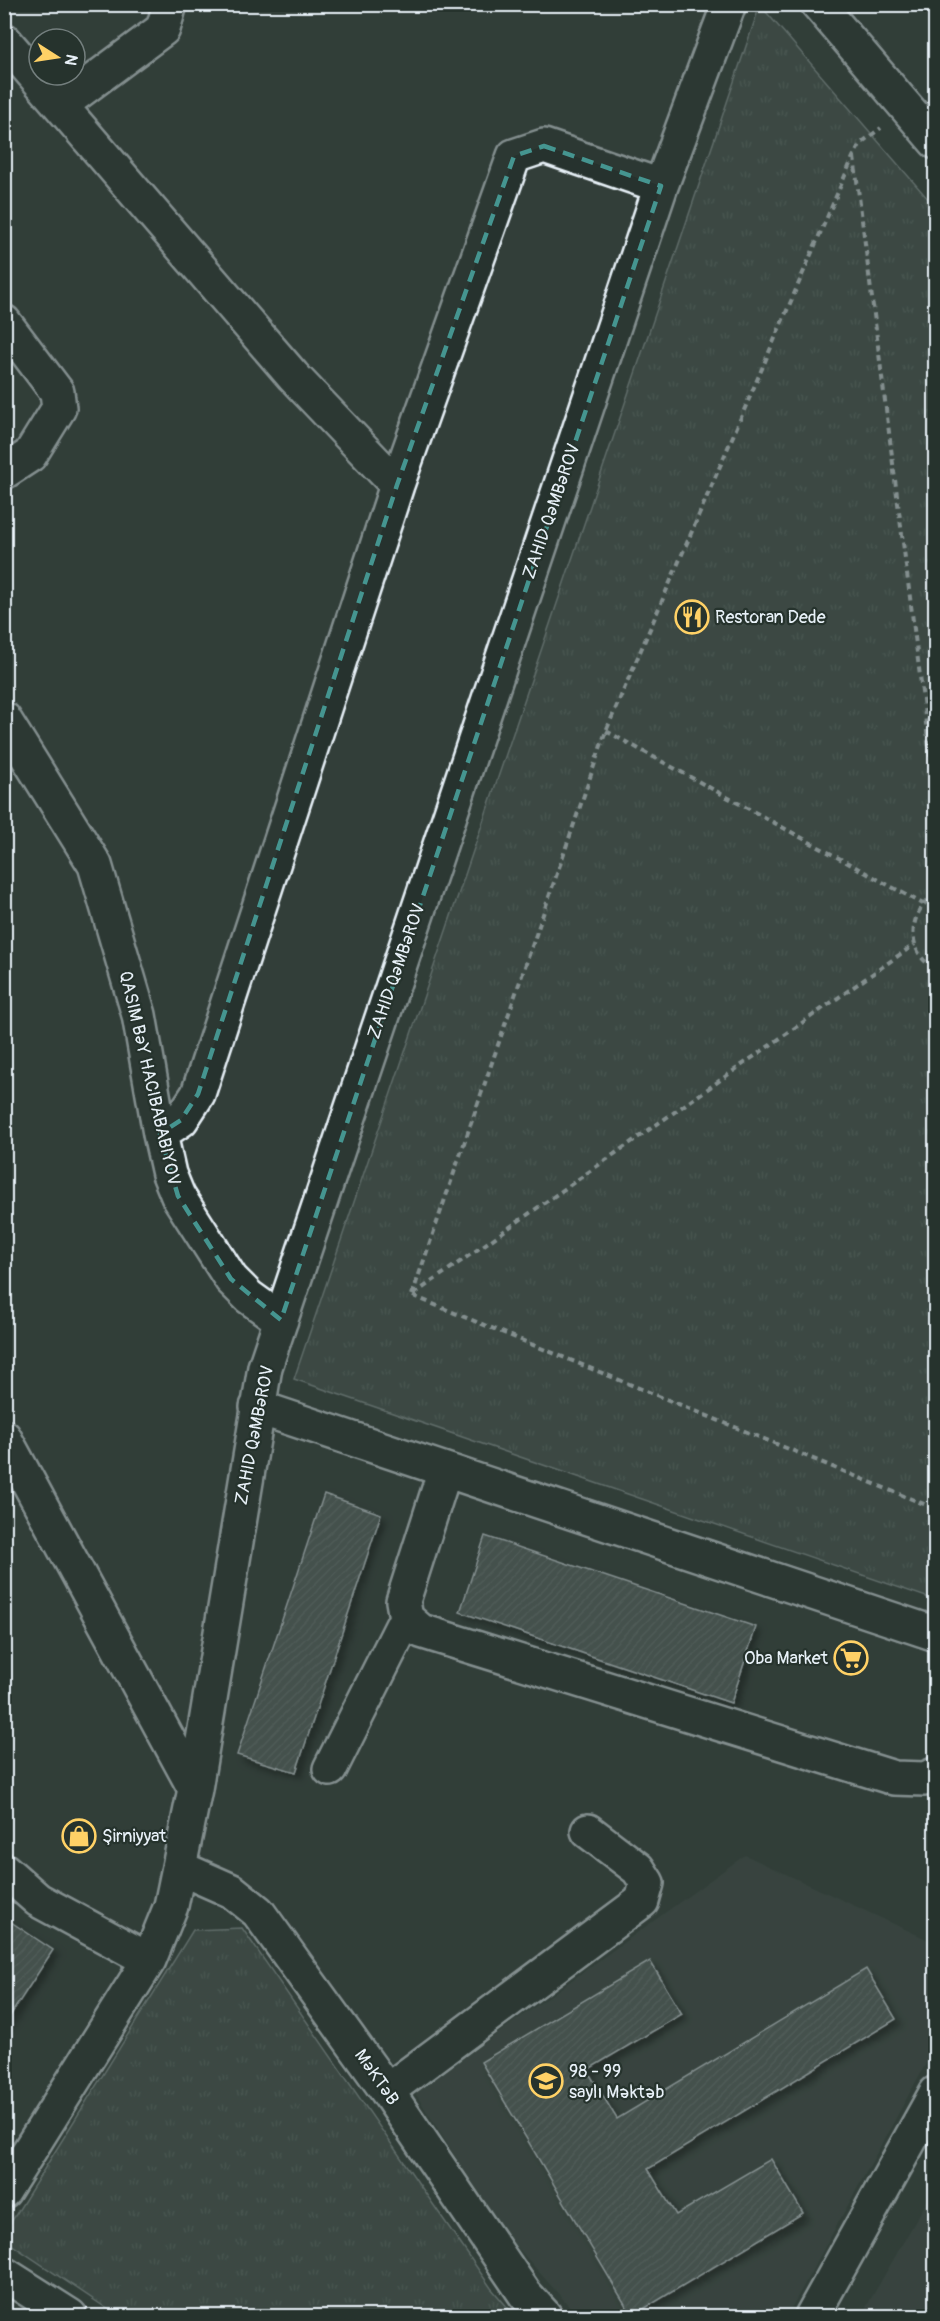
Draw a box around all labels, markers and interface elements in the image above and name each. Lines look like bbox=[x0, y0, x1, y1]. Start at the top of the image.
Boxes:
north arrow bbox=[27, 27, 87, 87]
text: N bbox=[60, 53, 82, 67]
street label: ZAHID QƏMBƏROV bbox=[518, 440, 585, 582]
restaurant icon: Restoran Dede bbox=[674, 599, 710, 635]
place label: Restoran Dede bbox=[715, 606, 826, 629]
street label: ZAHID QƏMBƏROV bbox=[363, 900, 430, 1042]
street label: QASIM BƏY HACIBABABIYOV bbox=[114, 969, 185, 1187]
street label: ZAHID QƏMBƏROV bbox=[230, 1363, 279, 1507]
supermarket icon: Oba Market bbox=[833, 1640, 869, 1676]
place label: Oba Market bbox=[744, 1647, 829, 1670]
shop icon: Şirniyyat bbox=[61, 1818, 97, 1854]
place label: Şirniyyat bbox=[102, 1825, 167, 1848]
street label: MƏKTƏB bbox=[349, 2045, 404, 2110]
place label: 98 - 99 saylı Məktəb bbox=[569, 2060, 664, 2104]
school or university icon: 98 - 99 saylı Məktəb bbox=[528, 2063, 564, 2099]

